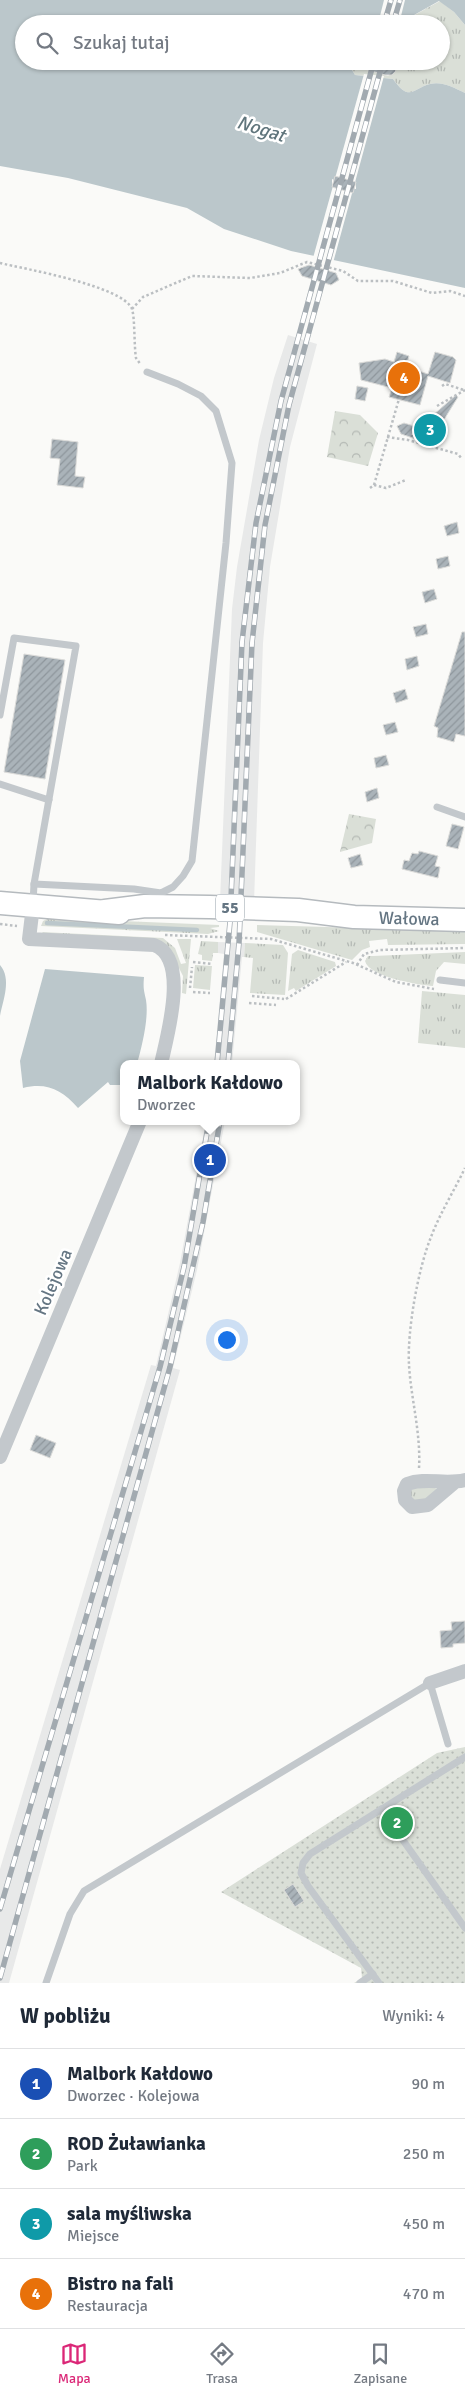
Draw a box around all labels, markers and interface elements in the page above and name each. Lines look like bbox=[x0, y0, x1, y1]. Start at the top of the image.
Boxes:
search box bbox=[15, 15, 450, 70]
icon: search bbox=[33, 29, 61, 57]
text: Szukaj tutaj bbox=[73, 31, 170, 55]
water label: Nogat bbox=[234, 110, 290, 148]
pin: 4 bbox=[388, 359, 420, 397]
pin: 3 bbox=[414, 411, 446, 449]
road number: 55 bbox=[216, 894, 244, 921]
street label: Wałowa bbox=[378, 907, 440, 930]
popup bbox=[120, 1060, 300, 1125]
text: Malbork Kałdowo bbox=[137, 1071, 283, 1095]
text: Dworzec bbox=[137, 1095, 196, 1115]
pin: 1 bbox=[194, 1141, 226, 1179]
street label: Kolejowa bbox=[29, 1245, 77, 1319]
your location bbox=[214, 1327, 240, 1353]
pin: 2 bbox=[381, 1804, 413, 1842]
text: W pobliżu bbox=[20, 2003, 111, 2029]
text: Wyniki: 4 bbox=[382, 2006, 445, 2026]
text: Malbork Kałdowo bbox=[67, 2062, 213, 2086]
text: 1 bbox=[32, 2074, 40, 2094]
text: 90 m bbox=[411, 2074, 445, 2094]
text: Dworzec · Kolejowa bbox=[67, 2086, 200, 2106]
text: ROD Żuławianka bbox=[67, 2132, 206, 2156]
text: 2 bbox=[32, 2144, 40, 2164]
text: 250 m bbox=[403, 2144, 445, 2164]
text: Park bbox=[67, 2156, 98, 2176]
text: sala myśliwska bbox=[67, 2202, 192, 2226]
text: 3 bbox=[32, 2214, 40, 2234]
text: 450 m bbox=[403, 2214, 445, 2234]
text: Miejsce bbox=[67, 2226, 119, 2246]
text: Bistro na fali bbox=[67, 2272, 174, 2296]
text: 4 bbox=[32, 2284, 40, 2304]
text: 470 m bbox=[403, 2284, 445, 2304]
text: Restauracja bbox=[67, 2296, 148, 2316]
tab: Mapa bbox=[58, 2340, 91, 2387]
tab: Trasa bbox=[206, 2340, 238, 2387]
tab: Zapisane bbox=[353, 2340, 407, 2387]

